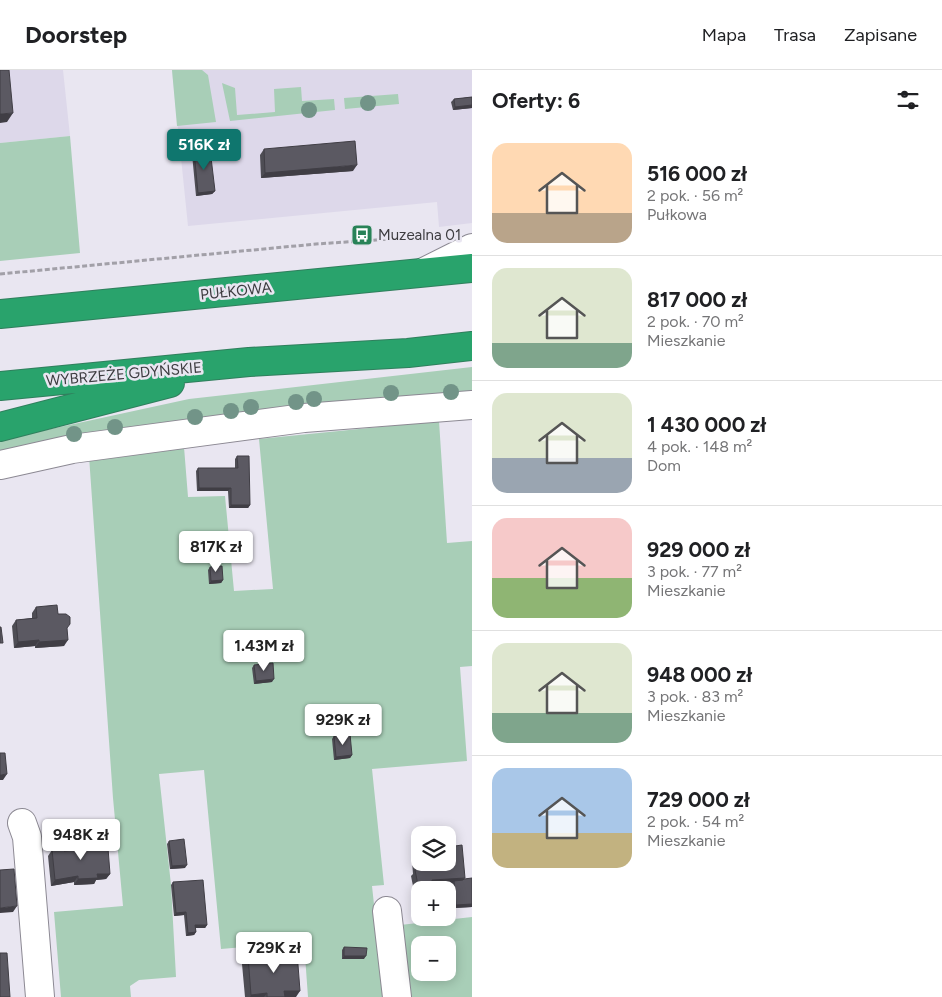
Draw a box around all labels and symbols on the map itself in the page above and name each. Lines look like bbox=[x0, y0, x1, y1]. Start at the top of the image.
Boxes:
pin: 516K zł bbox=[158, 128, 250, 171]
bus stop icon: Muzealna 01 bbox=[350, 223, 374, 247]
place label: Muzealna 01 bbox=[378, 226, 461, 244]
street label: PUŁKOWA bbox=[199, 278, 273, 304]
street label: WYBRZEŻE GDYŃSKIE bbox=[45, 358, 203, 390]
pin: 817K zł bbox=[170, 530, 262, 573]
pin: 1.43M zł bbox=[212, 630, 316, 672]
pin: 929K zł bbox=[297, 704, 389, 746]
pin: 948K zł bbox=[35, 818, 127, 861]
pin: 729K zł bbox=[228, 932, 320, 974]

